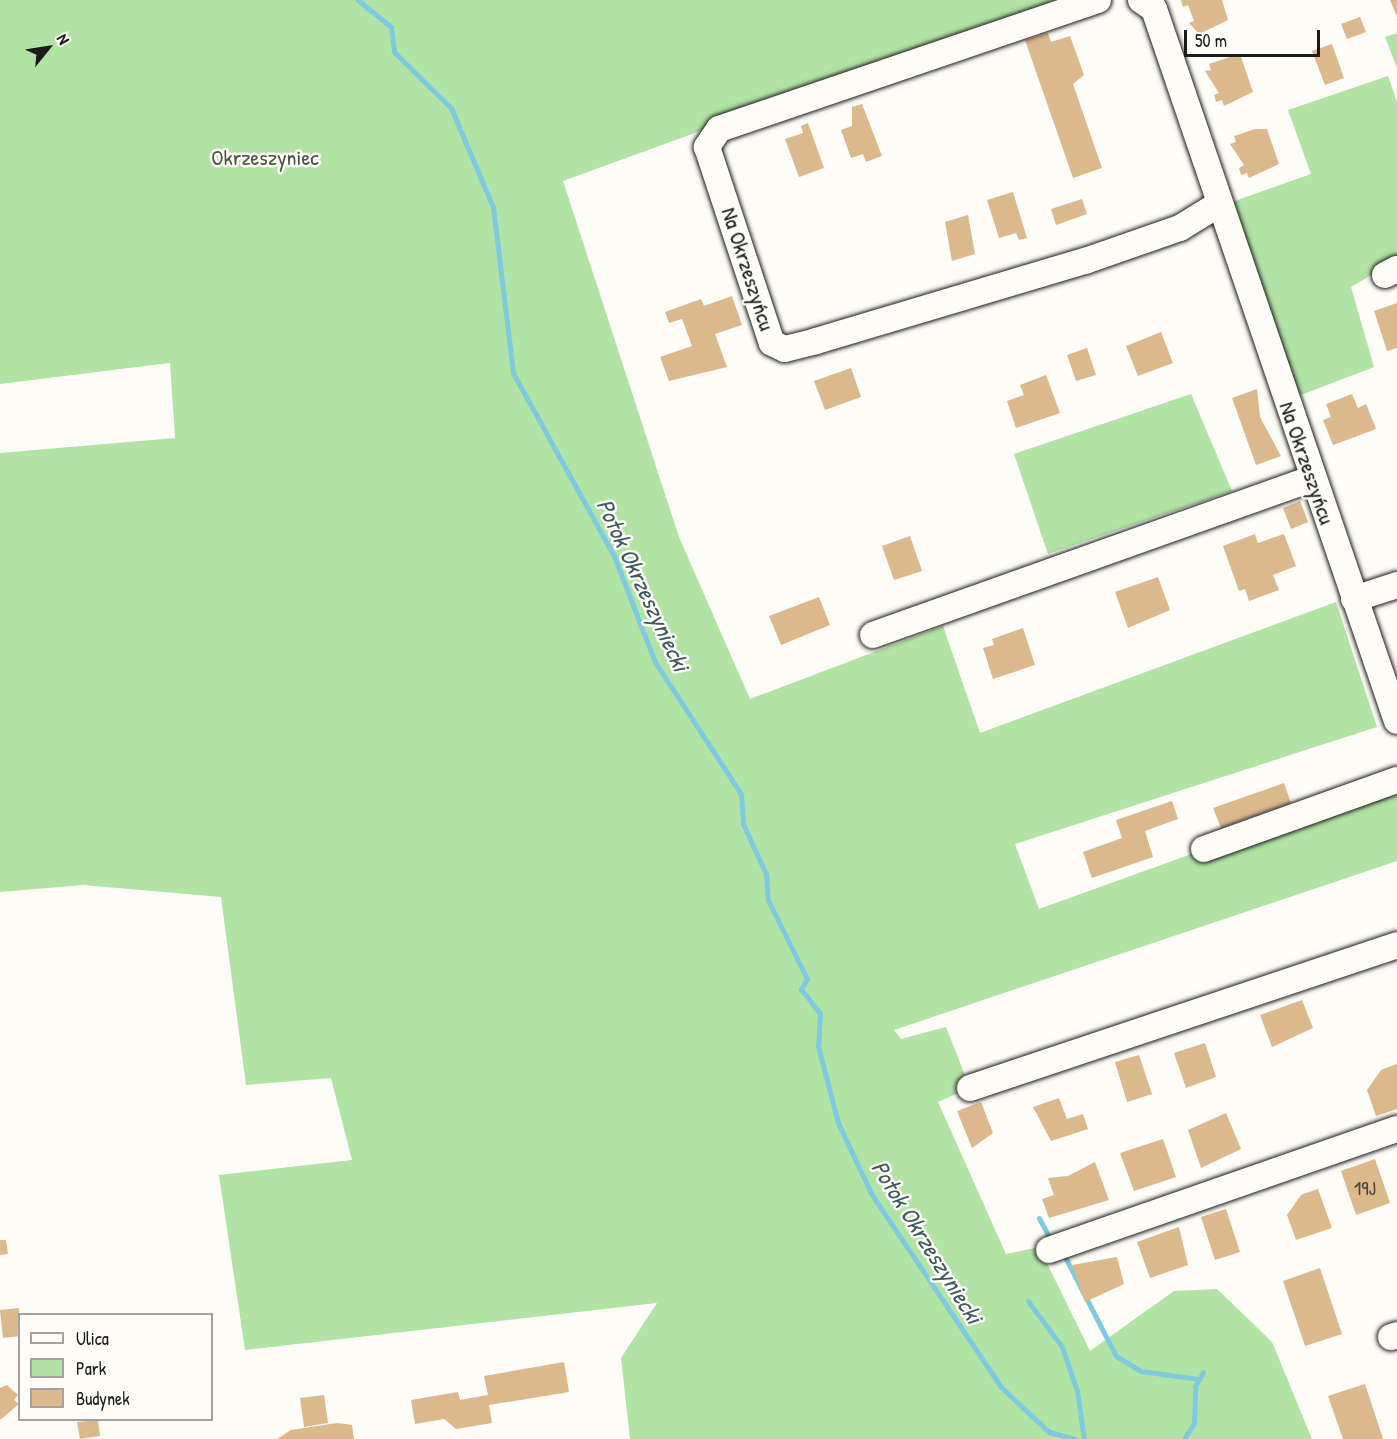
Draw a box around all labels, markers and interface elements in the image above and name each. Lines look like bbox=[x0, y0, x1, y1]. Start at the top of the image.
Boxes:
north arrow bbox=[18, 18, 78, 78]
scale bar bbox=[1187, 18, 1324, 56]
text: 50 m bbox=[1195, 28, 1227, 53]
text: N bbox=[52, 30, 75, 48]
park label: Okrzeszyniec bbox=[211, 145, 319, 171]
street label: Na Okrzeszyńcu bbox=[716, 204, 780, 334]
street label: Na Okrzeszyńcu bbox=[1274, 398, 1340, 528]
water label: Potok Okrzeszyniecki bbox=[590, 494, 696, 676]
water label: Potok Okrzeszyniecki bbox=[865, 1155, 989, 1329]
house number: 19J bbox=[1354, 1175, 1376, 1199]
legend bbox=[18, 1313, 213, 1421]
text: Ulica bbox=[76, 1326, 109, 1351]
text: Park bbox=[76, 1356, 106, 1381]
text: Budynek bbox=[76, 1386, 130, 1411]

